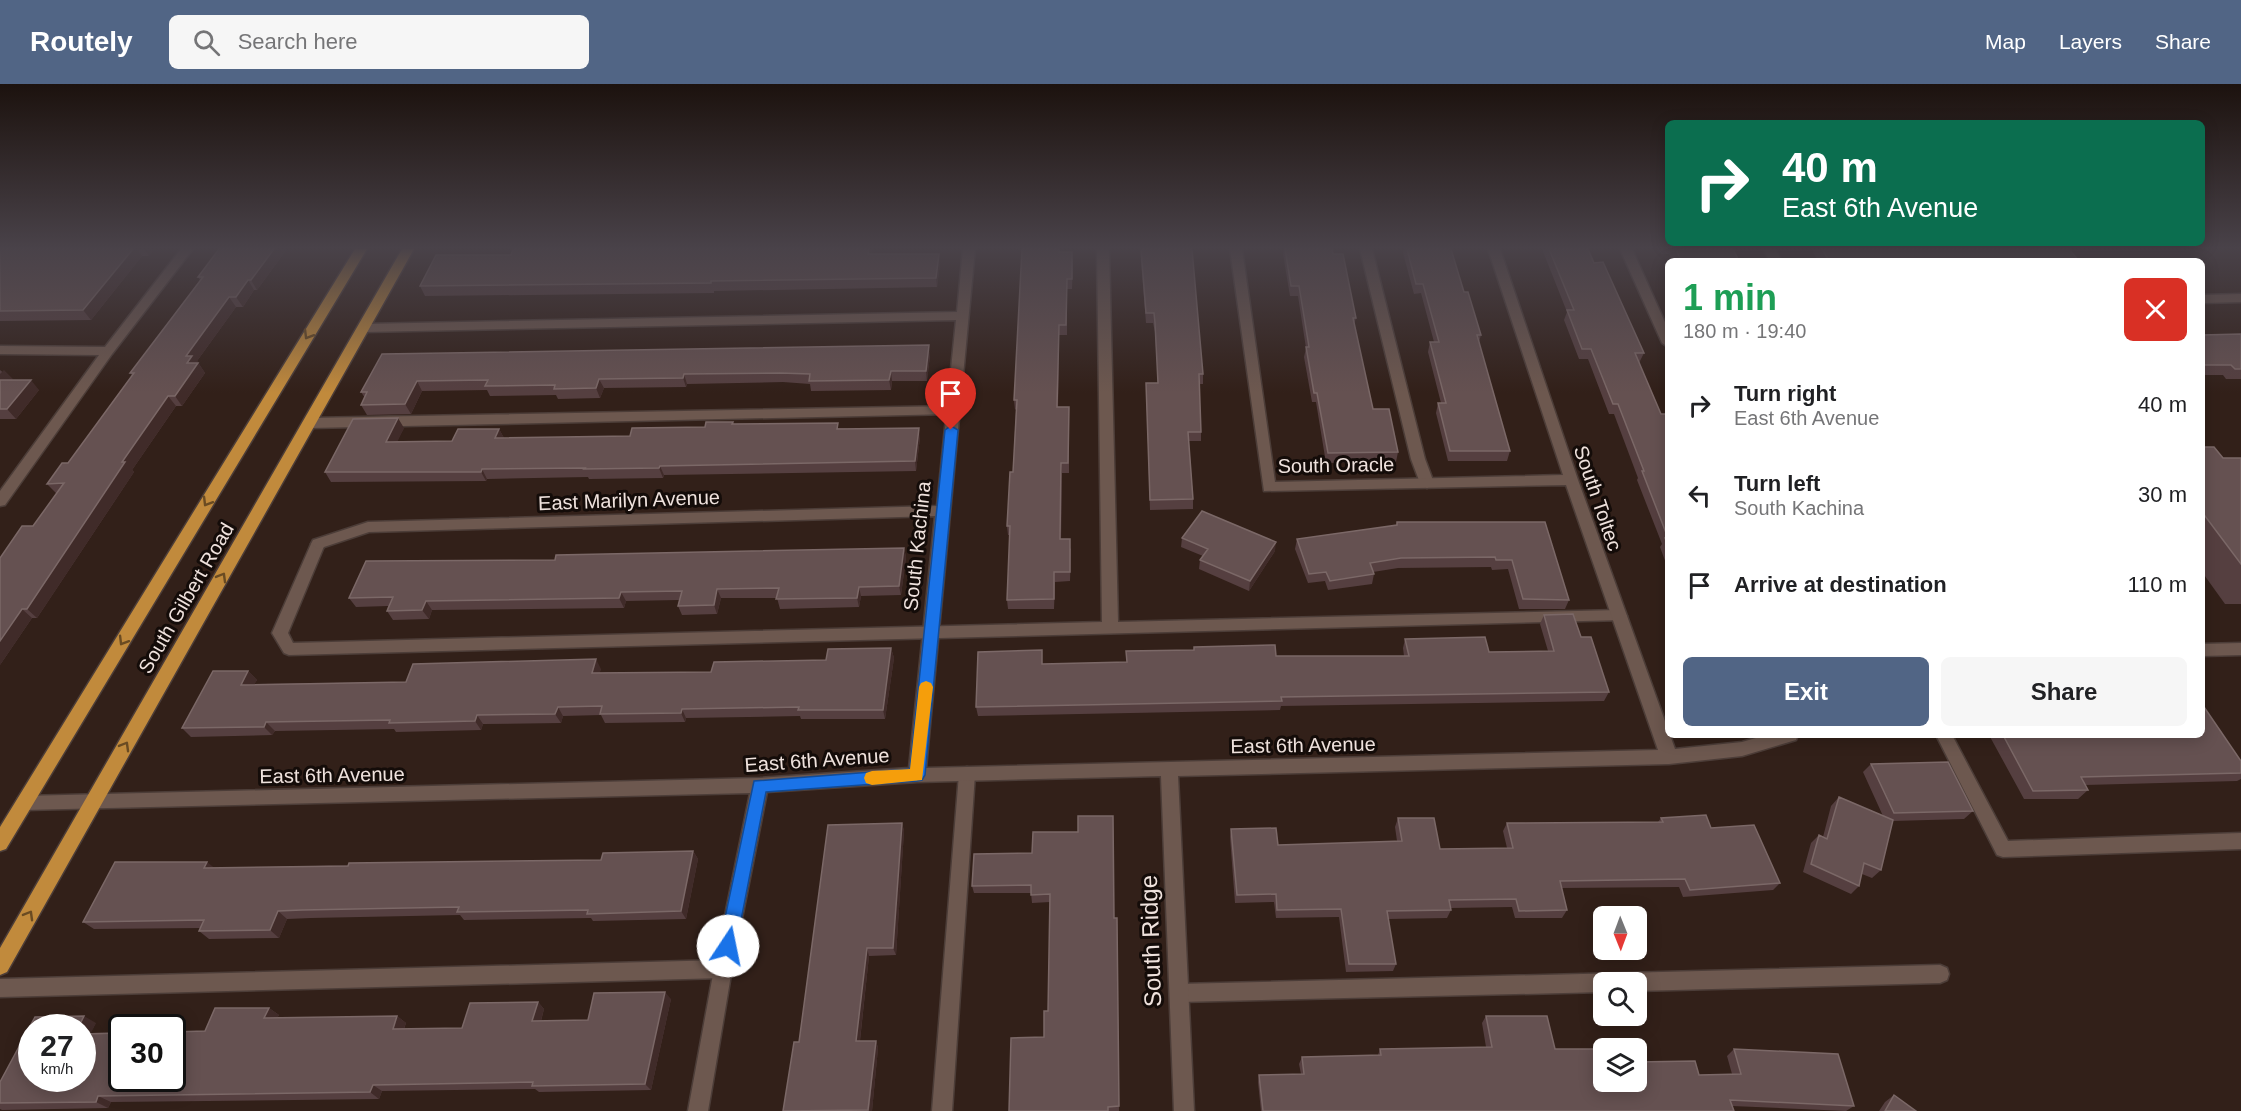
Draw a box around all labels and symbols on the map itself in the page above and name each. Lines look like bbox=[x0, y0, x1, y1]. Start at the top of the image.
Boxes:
one-way arrow bbox=[304, 329, 316, 339]
pin bbox=[925, 368, 976, 430]
street label: South Toltec bbox=[1570, 443, 1626, 553]
street label: South Oracle bbox=[1277, 453, 1395, 477]
street label: South Kachina bbox=[899, 479, 935, 612]
street label: East Marilyn Avenue bbox=[538, 486, 720, 514]
one-way arrow bbox=[203, 496, 214, 506]
street label: South Gilbert Road bbox=[134, 519, 238, 677]
one-way arrow bbox=[215, 573, 226, 583]
one-way arrow bbox=[118, 635, 130, 645]
street label: East 6th Avenue bbox=[1230, 733, 1376, 757]
one-way arrow bbox=[118, 742, 130, 752]
street label: East 6th Avenue bbox=[744, 744, 890, 776]
street label: East 6th Avenue bbox=[259, 763, 405, 787]
street label: South Ridge bbox=[1135, 875, 1166, 1007]
north arrow bbox=[1593, 906, 1647, 960]
one-way arrow bbox=[22, 911, 33, 922]
position arrow bbox=[696, 914, 760, 978]
speed limit sign: 30 bbox=[108, 1014, 186, 1092]

